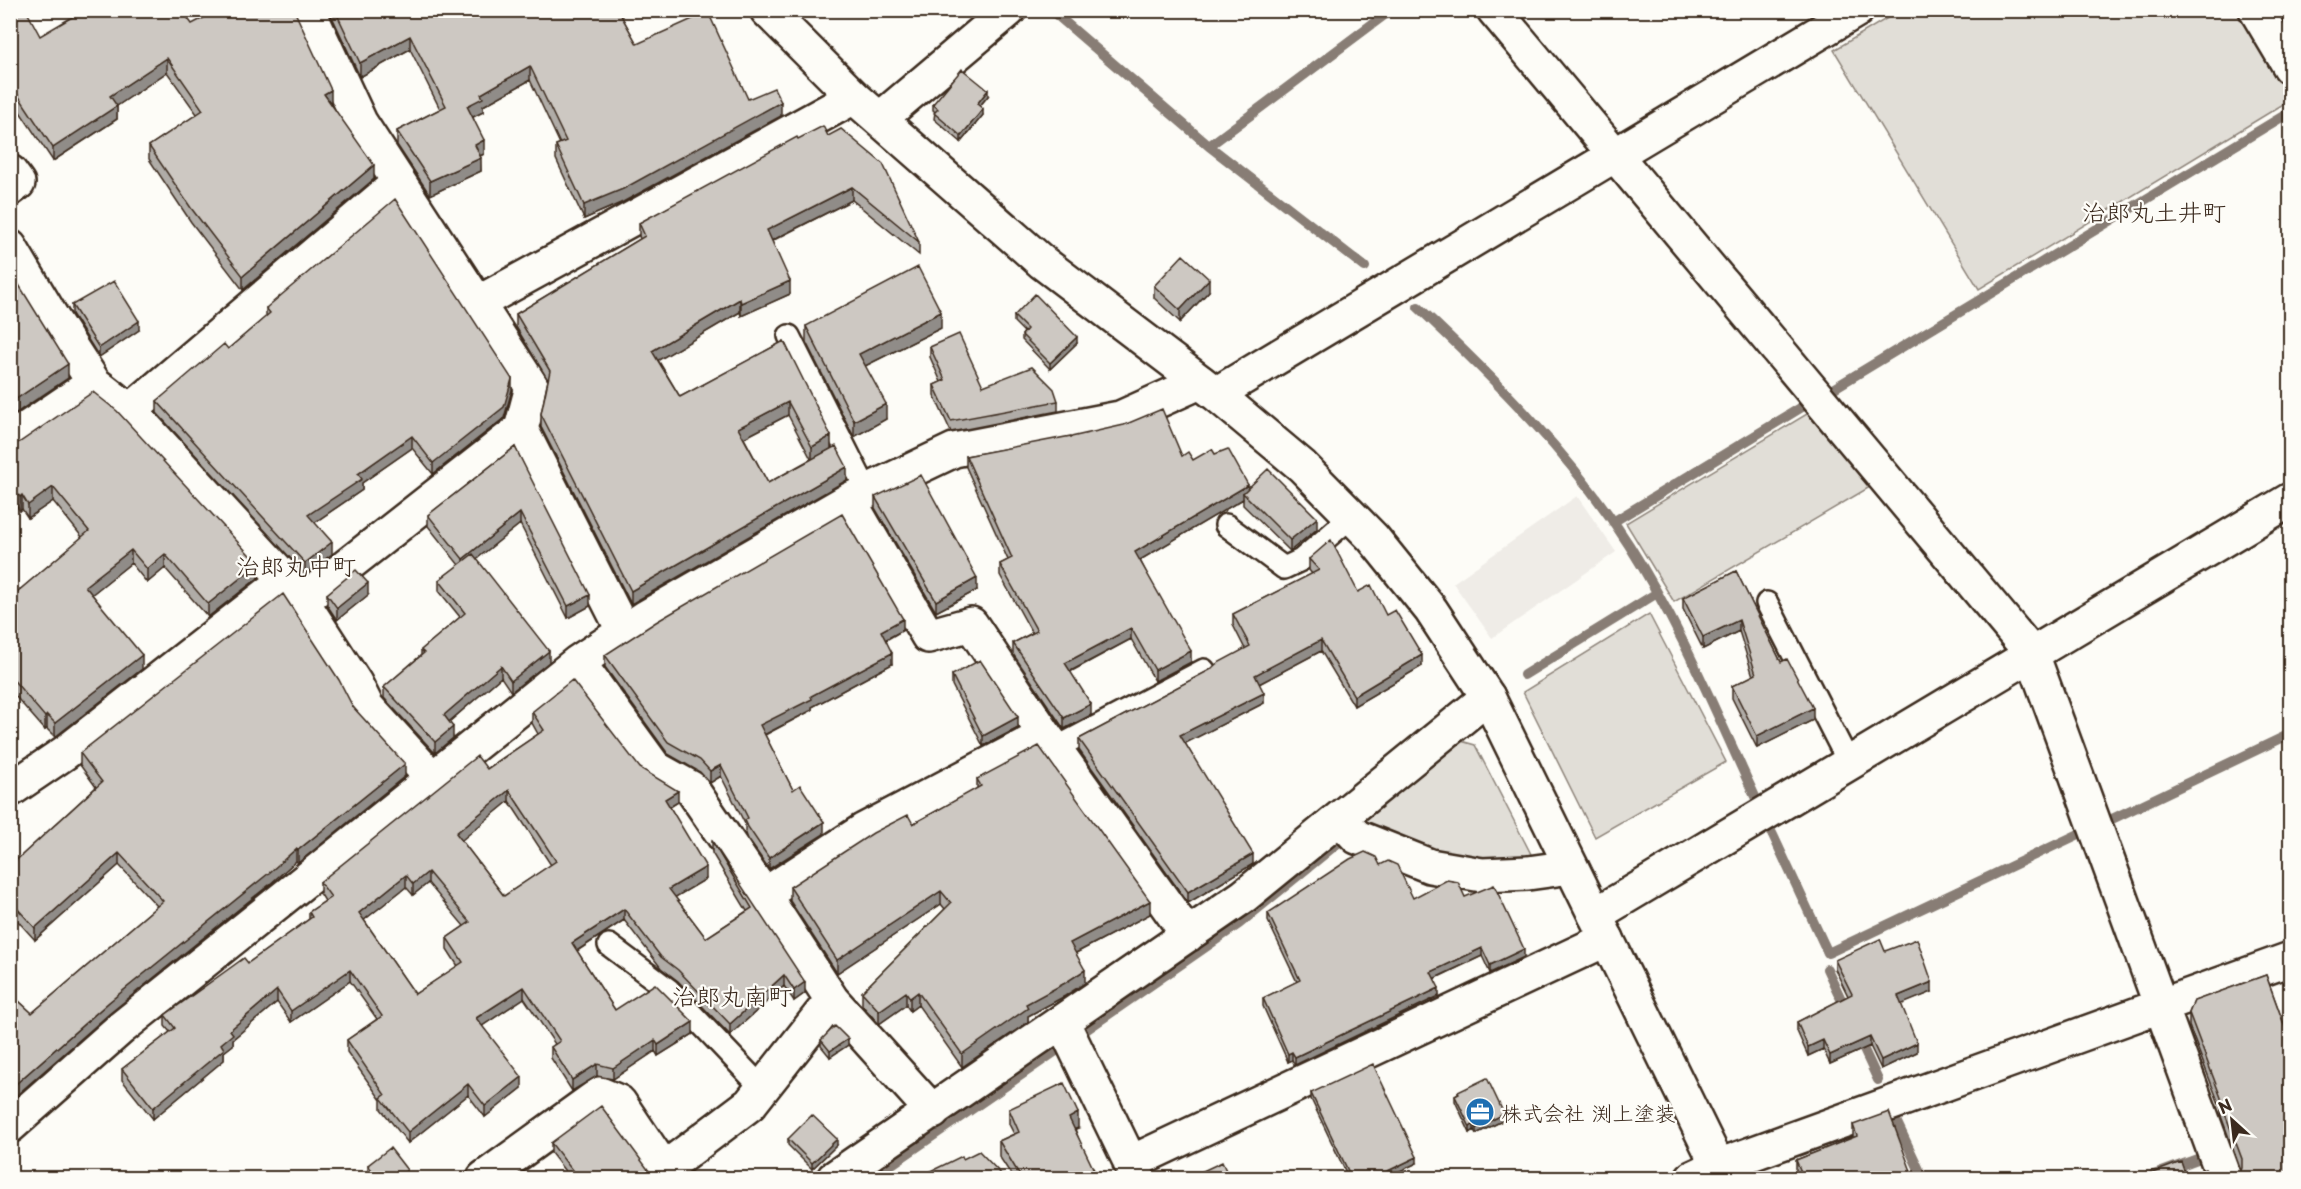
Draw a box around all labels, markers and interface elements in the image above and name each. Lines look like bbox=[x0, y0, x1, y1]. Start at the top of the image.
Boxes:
district label: 治郎丸土井町 bbox=[2082, 193, 2226, 229]
district label: 治郎丸中町 bbox=[236, 547, 356, 583]
district label: 治郎丸南町 bbox=[672, 977, 792, 1013]
north arrow bbox=[2202, 1090, 2262, 1150]
text: N bbox=[2214, 1092, 2236, 1119]
office icon: 株式会社 渕上塗装 bbox=[1464, 1096, 1496, 1128]
place label: 株式会社 渕上塗装 bbox=[1501, 1096, 1676, 1128]

